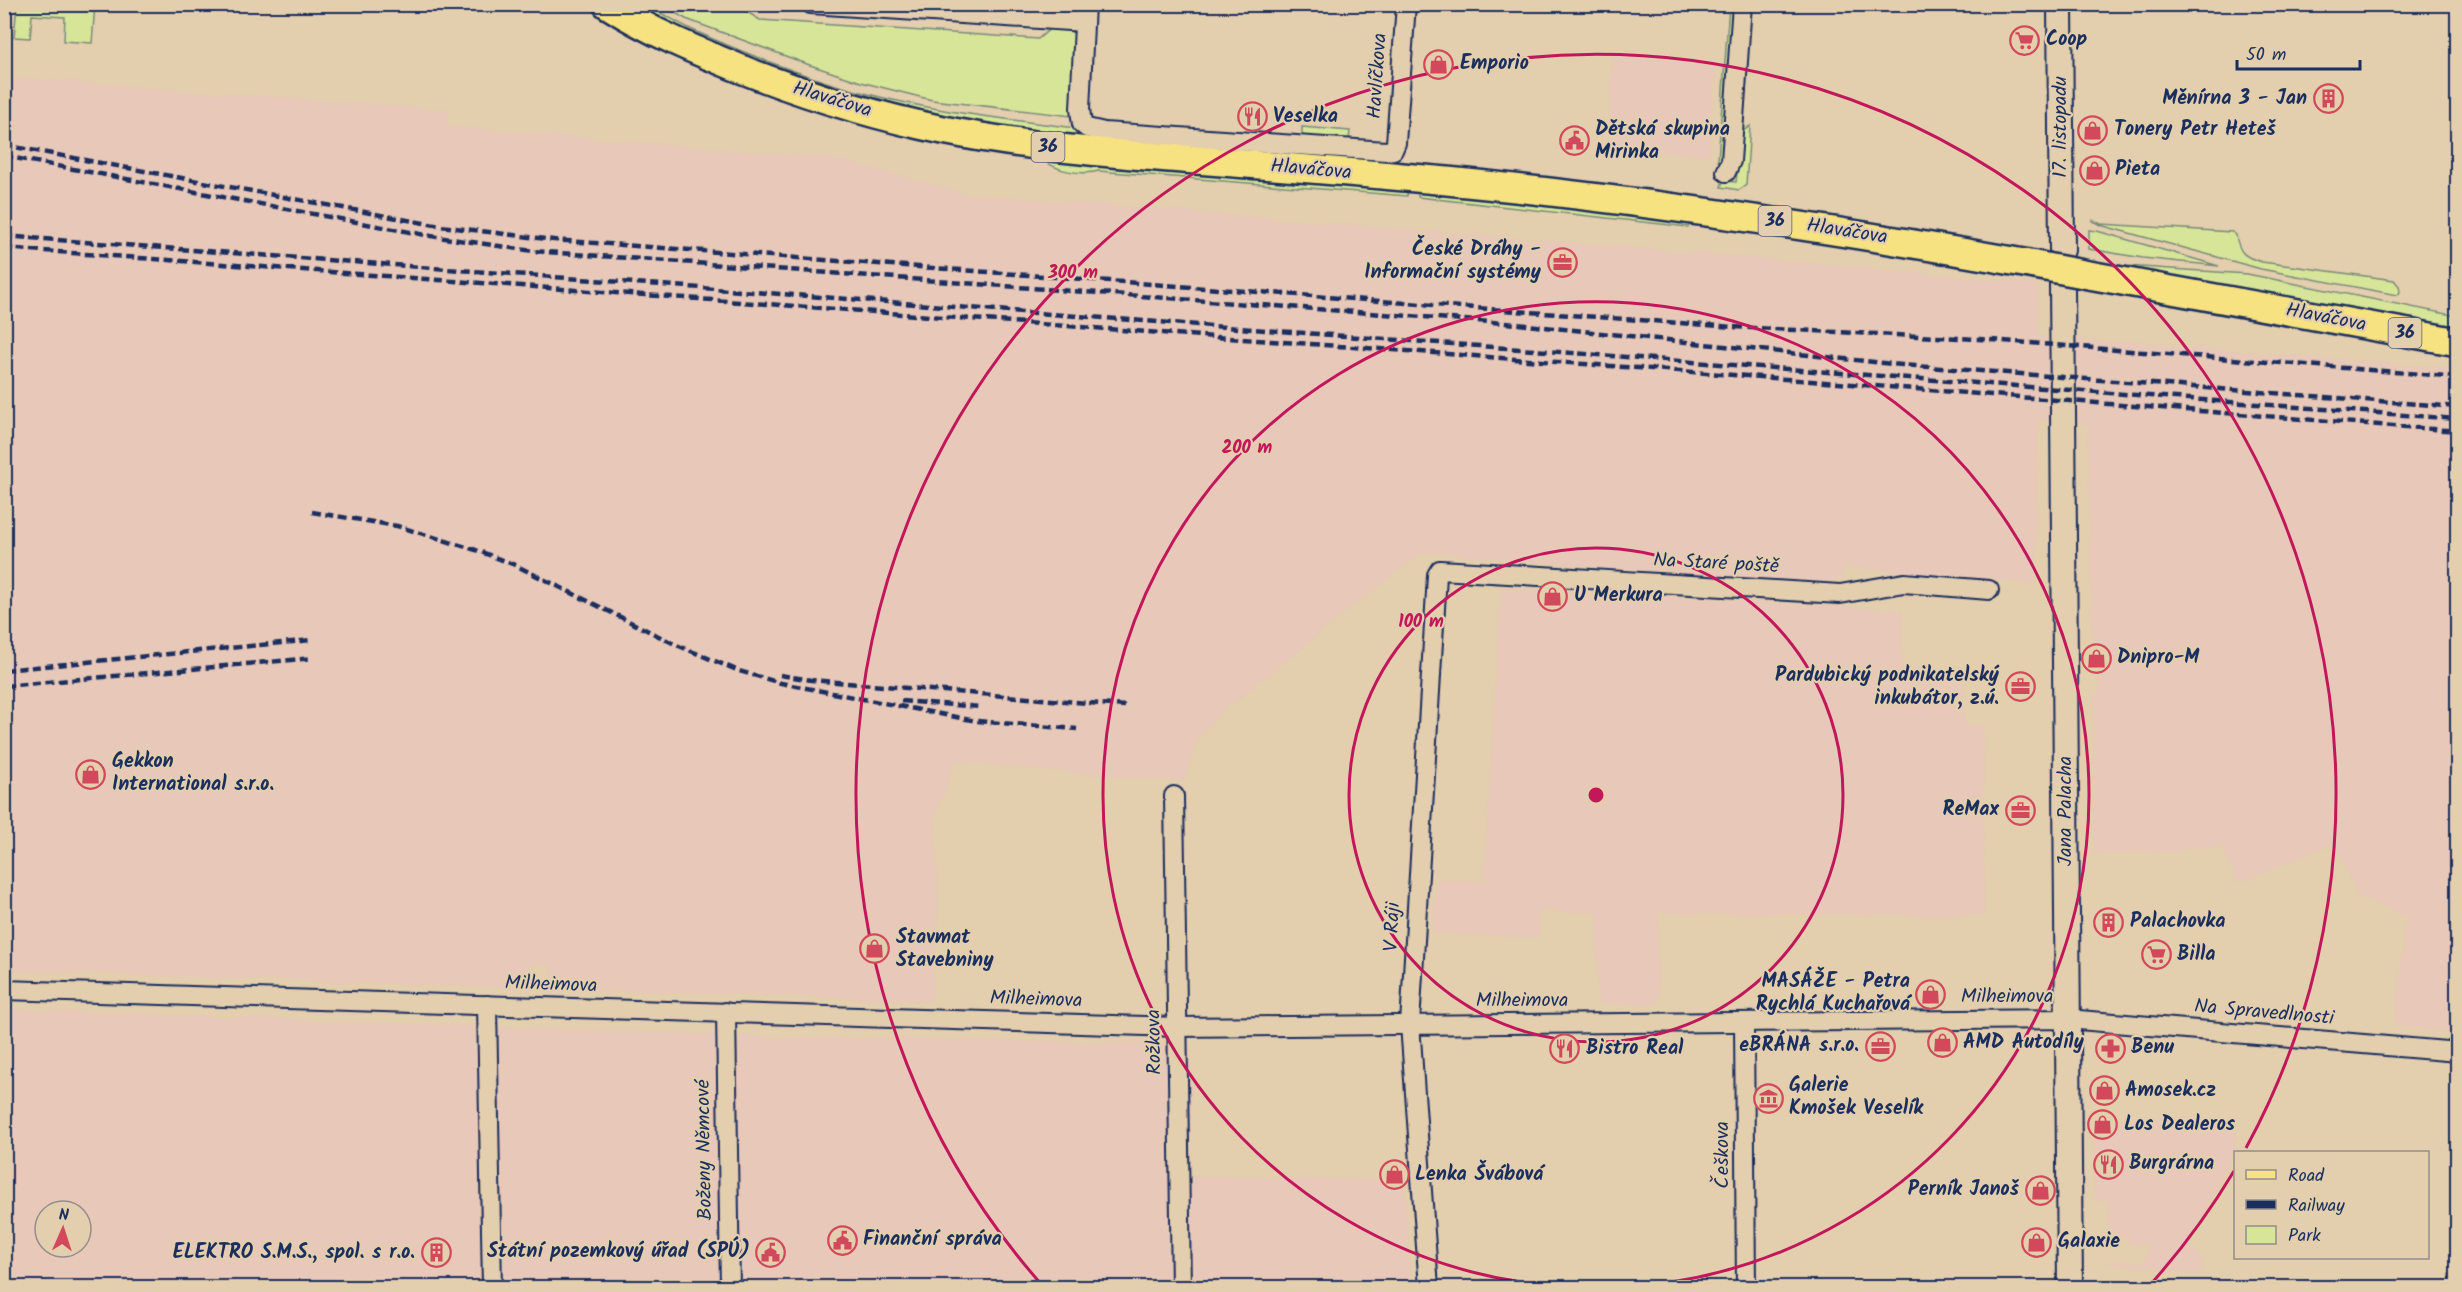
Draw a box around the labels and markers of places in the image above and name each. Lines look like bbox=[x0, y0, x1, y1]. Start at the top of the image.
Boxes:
supermarket icon: Coop bbox=[2009, 24, 2041, 56]
place label: Coop bbox=[2046, 24, 2088, 56]
shop icon: Emporio bbox=[1423, 48, 1455, 80]
place label: Emporio bbox=[1460, 48, 1529, 80]
place label: Měnírna 3 - Jan bbox=[2162, 83, 2307, 115]
building icon: Měnírna 3 - Jan bbox=[2312, 83, 2344, 115]
restaurant icon: Veselka bbox=[1236, 101, 1268, 133]
place label: Veselka bbox=[1273, 101, 1338, 133]
place label: Dětská skupina Mirinka bbox=[1595, 114, 1730, 169]
shop icon: Tonery Petr Heteš bbox=[2077, 114, 2109, 146]
place label: Tonery Petr Heteš bbox=[2114, 114, 2276, 146]
public building icon: Dětská skupina Mirinka bbox=[1558, 125, 1590, 157]
shop icon: Pieta bbox=[2078, 154, 2110, 186]
place label: Pieta bbox=[2115, 154, 2160, 186]
place label: České Dráhy - Informační systémy bbox=[1364, 234, 1542, 289]
office icon: České Dráhy - Informační systémy bbox=[1546, 246, 1578, 278]
shop icon: U Merkura bbox=[1537, 580, 1569, 612]
place label: U Merkura bbox=[1574, 580, 1663, 612]
shop icon: Dnipro-M bbox=[2080, 642, 2112, 674]
place label: Dnipro-M bbox=[2117, 642, 2200, 674]
place label: Pardubický podnikatelský inkubátor, z.ú. bbox=[1775, 660, 2000, 715]
office icon: Pardubický podnikatelský inkubátor, z.ú. bbox=[2004, 671, 2036, 703]
place label: Gekkon International s.r.o. bbox=[112, 746, 274, 801]
shop icon: Gekkon International s.r.o. bbox=[75, 758, 107, 790]
centre of rings bbox=[1586, 785, 1606, 805]
place label: ReMax bbox=[1942, 794, 2000, 826]
office icon: ReMax bbox=[2004, 794, 2036, 826]
building icon: Palachovka bbox=[2093, 906, 2125, 938]
place label: Palachovka bbox=[2130, 906, 2225, 938]
place label: Stavmat Stavebniny bbox=[896, 922, 994, 977]
shop icon: Stavmat Stavebniny bbox=[859, 933, 891, 965]
supermarket icon: Billa bbox=[2140, 939, 2172, 971]
place label: Billa bbox=[2177, 939, 2216, 971]
place label: MASÁŽE - Petra Rychlá Kuchařová bbox=[1756, 966, 1913, 1021]
shop icon: MASÁŽE - Petra Rychlá Kuchařová bbox=[1915, 978, 1947, 1010]
shop icon: AMD Autodíly bbox=[1926, 1027, 1958, 1059]
place label: AMD Autodíly bbox=[1963, 1027, 2085, 1059]
place label: eBRÁNA s.r.o. bbox=[1739, 1030, 1859, 1062]
office icon: eBRÁNA s.r.o. bbox=[1864, 1030, 1896, 1062]
pharmacy icon: Benu bbox=[2094, 1032, 2126, 1064]
place label: Benu bbox=[2131, 1032, 2174, 1064]
restaurant icon: Bistro Real bbox=[1549, 1033, 1581, 1065]
place label: Bistro Real bbox=[1586, 1033, 1684, 1065]
place label: Galerie Kmošek Veselík bbox=[1789, 1070, 1924, 1125]
shop icon: Amosek.cz bbox=[2088, 1075, 2120, 1107]
place label: Amosek.cz bbox=[2125, 1075, 2216, 1107]
museum icon: Galerie Kmošek Veselík bbox=[1752, 1082, 1784, 1114]
shop icon: Los Dealeros bbox=[2087, 1109, 2119, 1141]
place label: Los Dealeros bbox=[2124, 1109, 2236, 1141]
restaurant icon: Burgrárna bbox=[2092, 1148, 2124, 1180]
place label: Burgrárna bbox=[2129, 1148, 2214, 1180]
shop icon: Lenka Švábová bbox=[1378, 1159, 1410, 1191]
place label: Lenka Švábová bbox=[1415, 1159, 1546, 1191]
place label: Perník Janoš bbox=[1908, 1174, 2020, 1206]
shop icon: Perník Janoš bbox=[2024, 1174, 2056, 1206]
public building icon: Finanční správa bbox=[826, 1224, 858, 1256]
place label: Finanční správa bbox=[863, 1224, 1002, 1256]
shop icon: Galaxie bbox=[2021, 1226, 2053, 1258]
place label: Galaxie bbox=[2058, 1226, 2120, 1258]
place label: Státní pozemkový úřad (SPÚ) bbox=[487, 1236, 750, 1268]
public building icon: Státní pozemkový úřad (SPÚ) bbox=[755, 1236, 787, 1268]
place label: ELEKTRO S.M.S., spol. s r.o. bbox=[173, 1237, 415, 1269]
building icon: ELEKTRO S.M.S., spol. s r.o. bbox=[420, 1237, 452, 1269]

